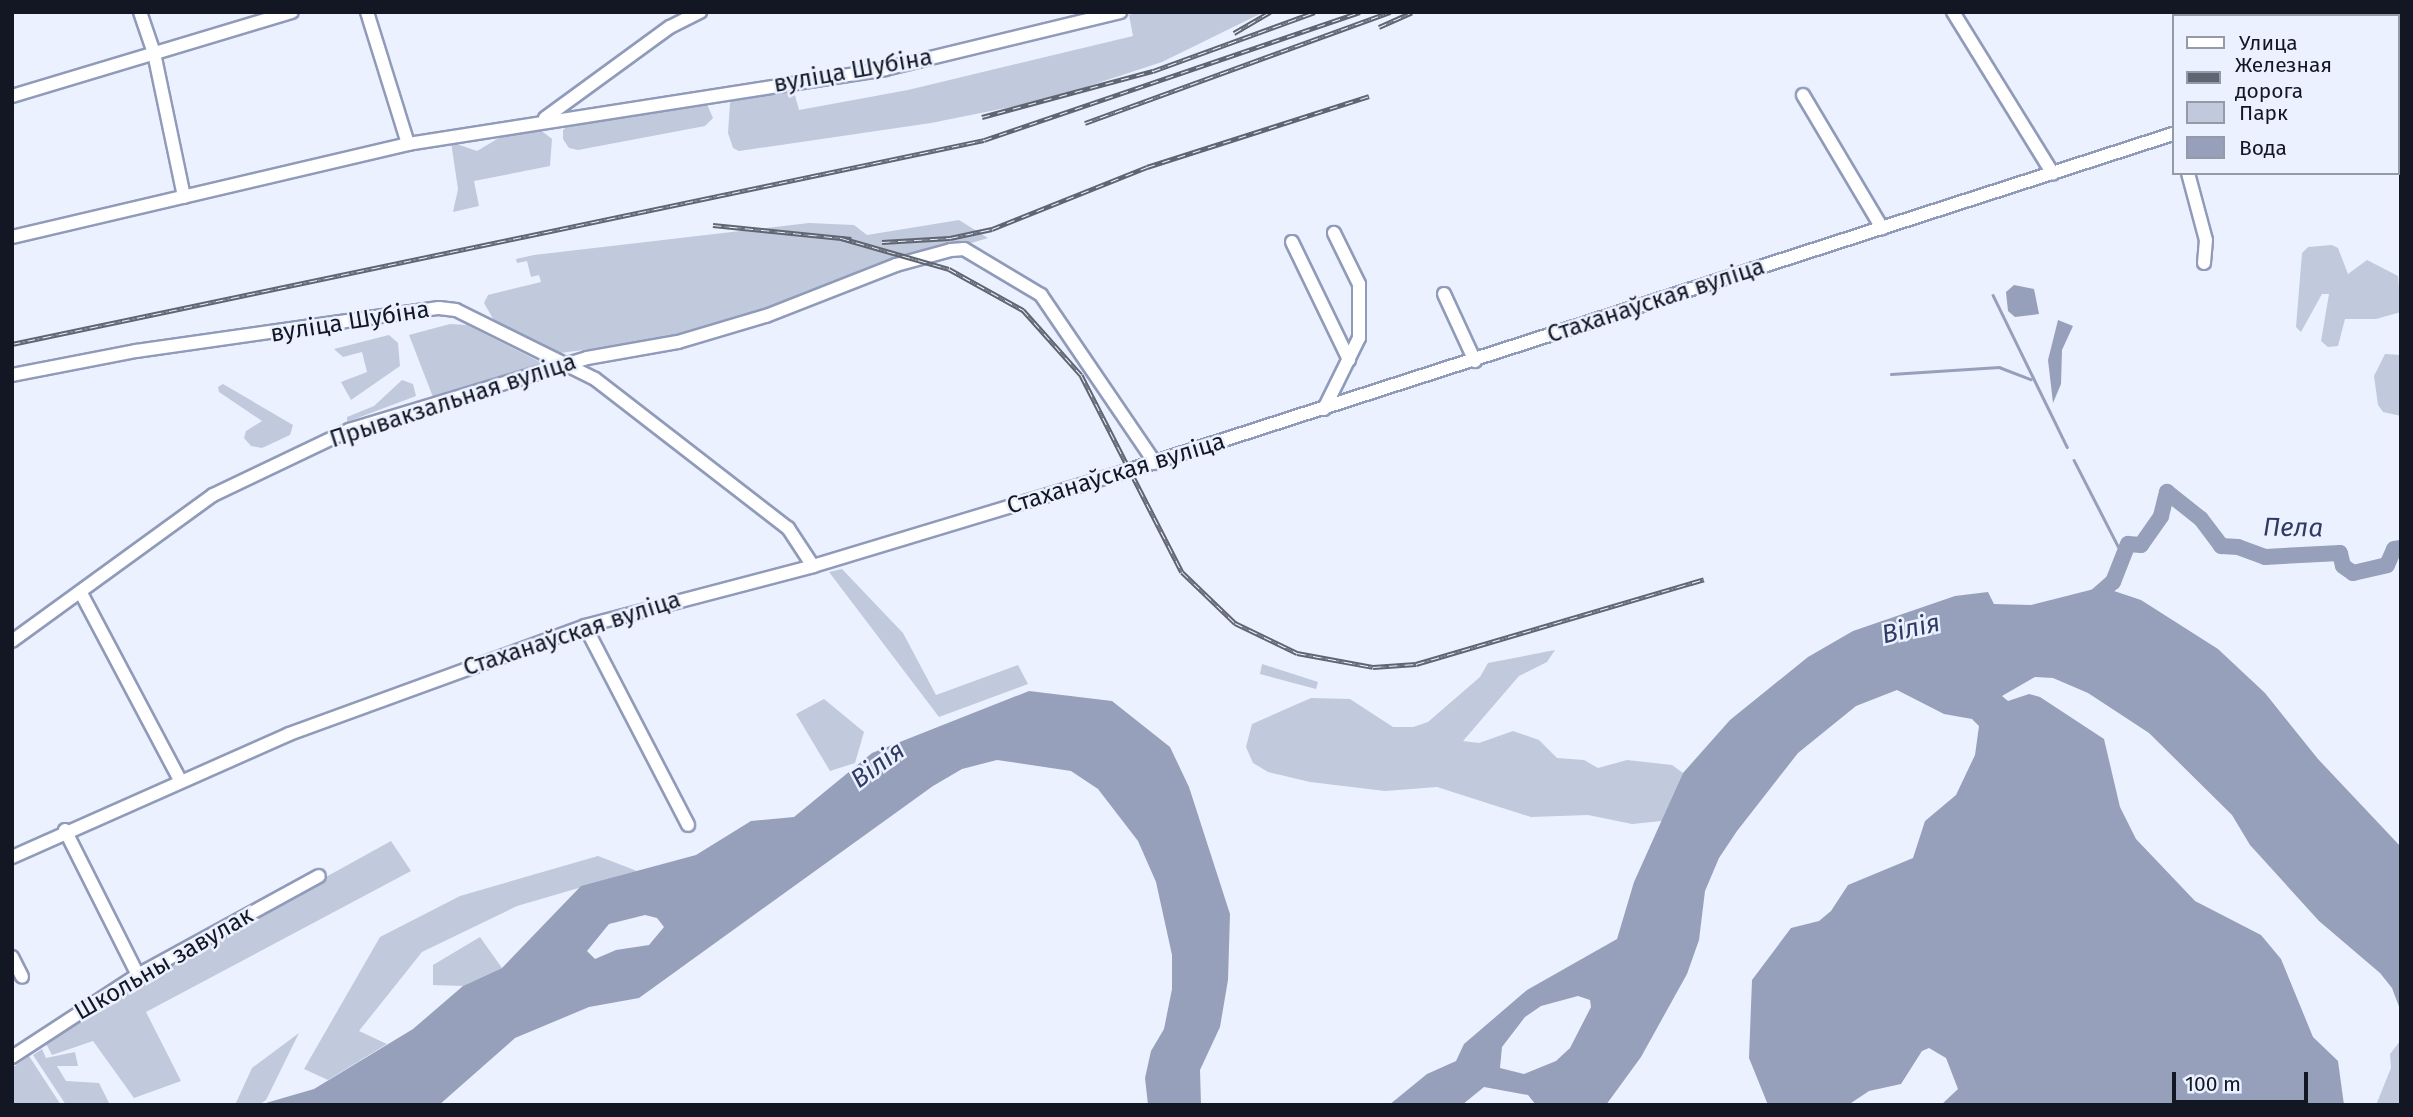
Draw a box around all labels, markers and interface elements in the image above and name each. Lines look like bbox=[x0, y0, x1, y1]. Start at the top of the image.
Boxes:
legend bbox=[2172, 14, 2399, 175]
text: Улица bbox=[2239, 30, 2298, 56]
street label: вуліца Шубіна bbox=[771, 43, 935, 99]
text: Железная дорога bbox=[2235, 52, 2332, 104]
text: Парк bbox=[2239, 100, 2288, 126]
text: Вода bbox=[2239, 135, 2287, 161]
street label: Стаханаўская вуліца bbox=[1544, 252, 1768, 350]
street label: вуліца Шубіна bbox=[268, 295, 432, 349]
street label: Прывакзальная вуліца bbox=[326, 348, 580, 454]
street label: Стаханаўская вуліца bbox=[1003, 427, 1229, 521]
water label: Пела bbox=[2263, 512, 2323, 544]
street label: Стаханаўская вуліца bbox=[460, 585, 684, 683]
water label: Вілія bbox=[1879, 607, 1943, 651]
water label: Вілія bbox=[845, 735, 911, 795]
street label: Школьны завулак bbox=[70, 901, 258, 1027]
scale bar bbox=[2175, 1058, 2312, 1102]
text: 100 m bbox=[2185, 1071, 2241, 1097]

